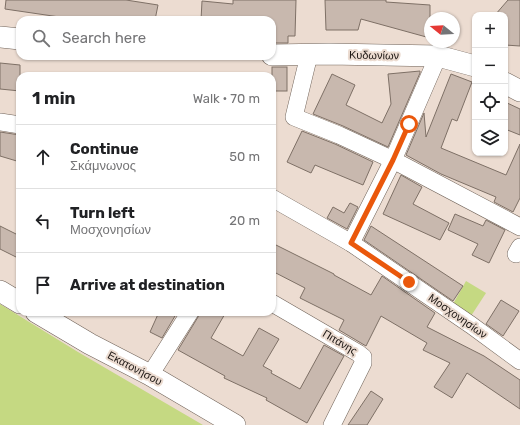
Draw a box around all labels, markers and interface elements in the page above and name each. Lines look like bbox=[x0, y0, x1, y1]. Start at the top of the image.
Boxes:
north arrow bbox=[424, 12, 460, 48]
map controls bbox=[472, 12, 508, 156]
button: + bbox=[472, 12, 508, 48]
search box bbox=[16, 16, 276, 60]
icon: search bbox=[30, 27, 52, 49]
text: Search here bbox=[62, 29, 146, 47]
button: − bbox=[472, 48, 508, 84]
street label: Κυδωνίων bbox=[349, 49, 400, 62]
button: locate bbox=[472, 84, 508, 120]
text: 1 min bbox=[32, 88, 75, 108]
text: Walk · 70 m bbox=[193, 91, 260, 106]
route start bbox=[400, 115, 418, 133]
button: layers bbox=[472, 120, 508, 156]
text: Continue bbox=[70, 140, 139, 158]
icon: ahead bbox=[32, 146, 54, 168]
text: 50 m bbox=[229, 149, 260, 164]
text: Σκάμνωνος bbox=[70, 158, 136, 173]
text: Turn left bbox=[70, 204, 135, 222]
icon: left bbox=[32, 210, 54, 232]
text: 20 m bbox=[229, 213, 260, 228]
text: Μοσχονησίων bbox=[70, 222, 151, 237]
route end bbox=[400, 273, 418, 291]
icon: arrive bbox=[32, 274, 54, 296]
text: Arrive at destination bbox=[70, 276, 225, 294]
street label: Μοσχονησίων bbox=[426, 291, 490, 342]
street label: Πιτάνης bbox=[320, 327, 359, 358]
street label: Εκατονήσου bbox=[105, 349, 164, 388]

